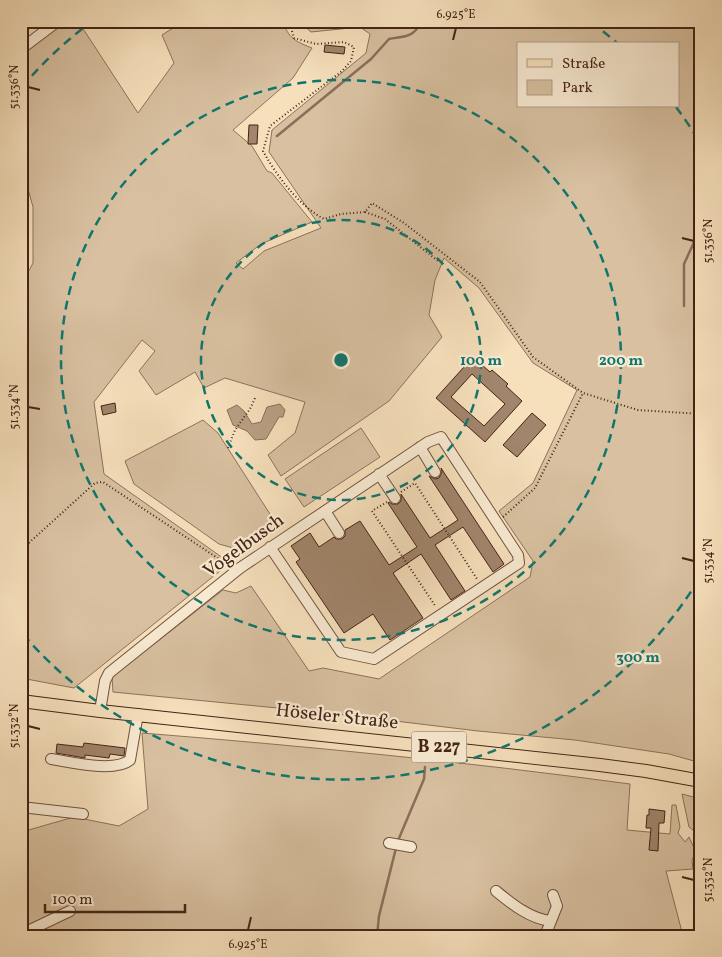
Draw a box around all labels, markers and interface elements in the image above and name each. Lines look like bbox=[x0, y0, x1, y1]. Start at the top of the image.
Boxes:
text: 6.925°E bbox=[436, 7, 476, 23]
legend bbox=[517, 42, 680, 108]
text: Straße bbox=[562, 54, 605, 75]
text: 51.336°N bbox=[7, 65, 23, 109]
text: Park bbox=[562, 78, 593, 99]
text: 51.336°N bbox=[701, 219, 717, 263]
centre of rings bbox=[332, 351, 350, 369]
text: 100 m bbox=[460, 351, 503, 372]
text: 200 m bbox=[599, 351, 643, 372]
text: 51.334°N bbox=[7, 384, 23, 430]
street label: Vogelbusch bbox=[198, 508, 290, 584]
text: 51.334°N bbox=[701, 538, 717, 584]
text: 300 m bbox=[616, 648, 660, 669]
street label: Höseler Straße bbox=[275, 698, 399, 736]
text: 51.332°N bbox=[7, 704, 23, 748]
road number: B 227 bbox=[412, 732, 466, 762]
text: 51.332°N bbox=[701, 858, 717, 902]
scale bar bbox=[45, 882, 185, 914]
text: 100 m bbox=[52, 890, 92, 911]
text: 6.925°E bbox=[228, 937, 268, 953]

